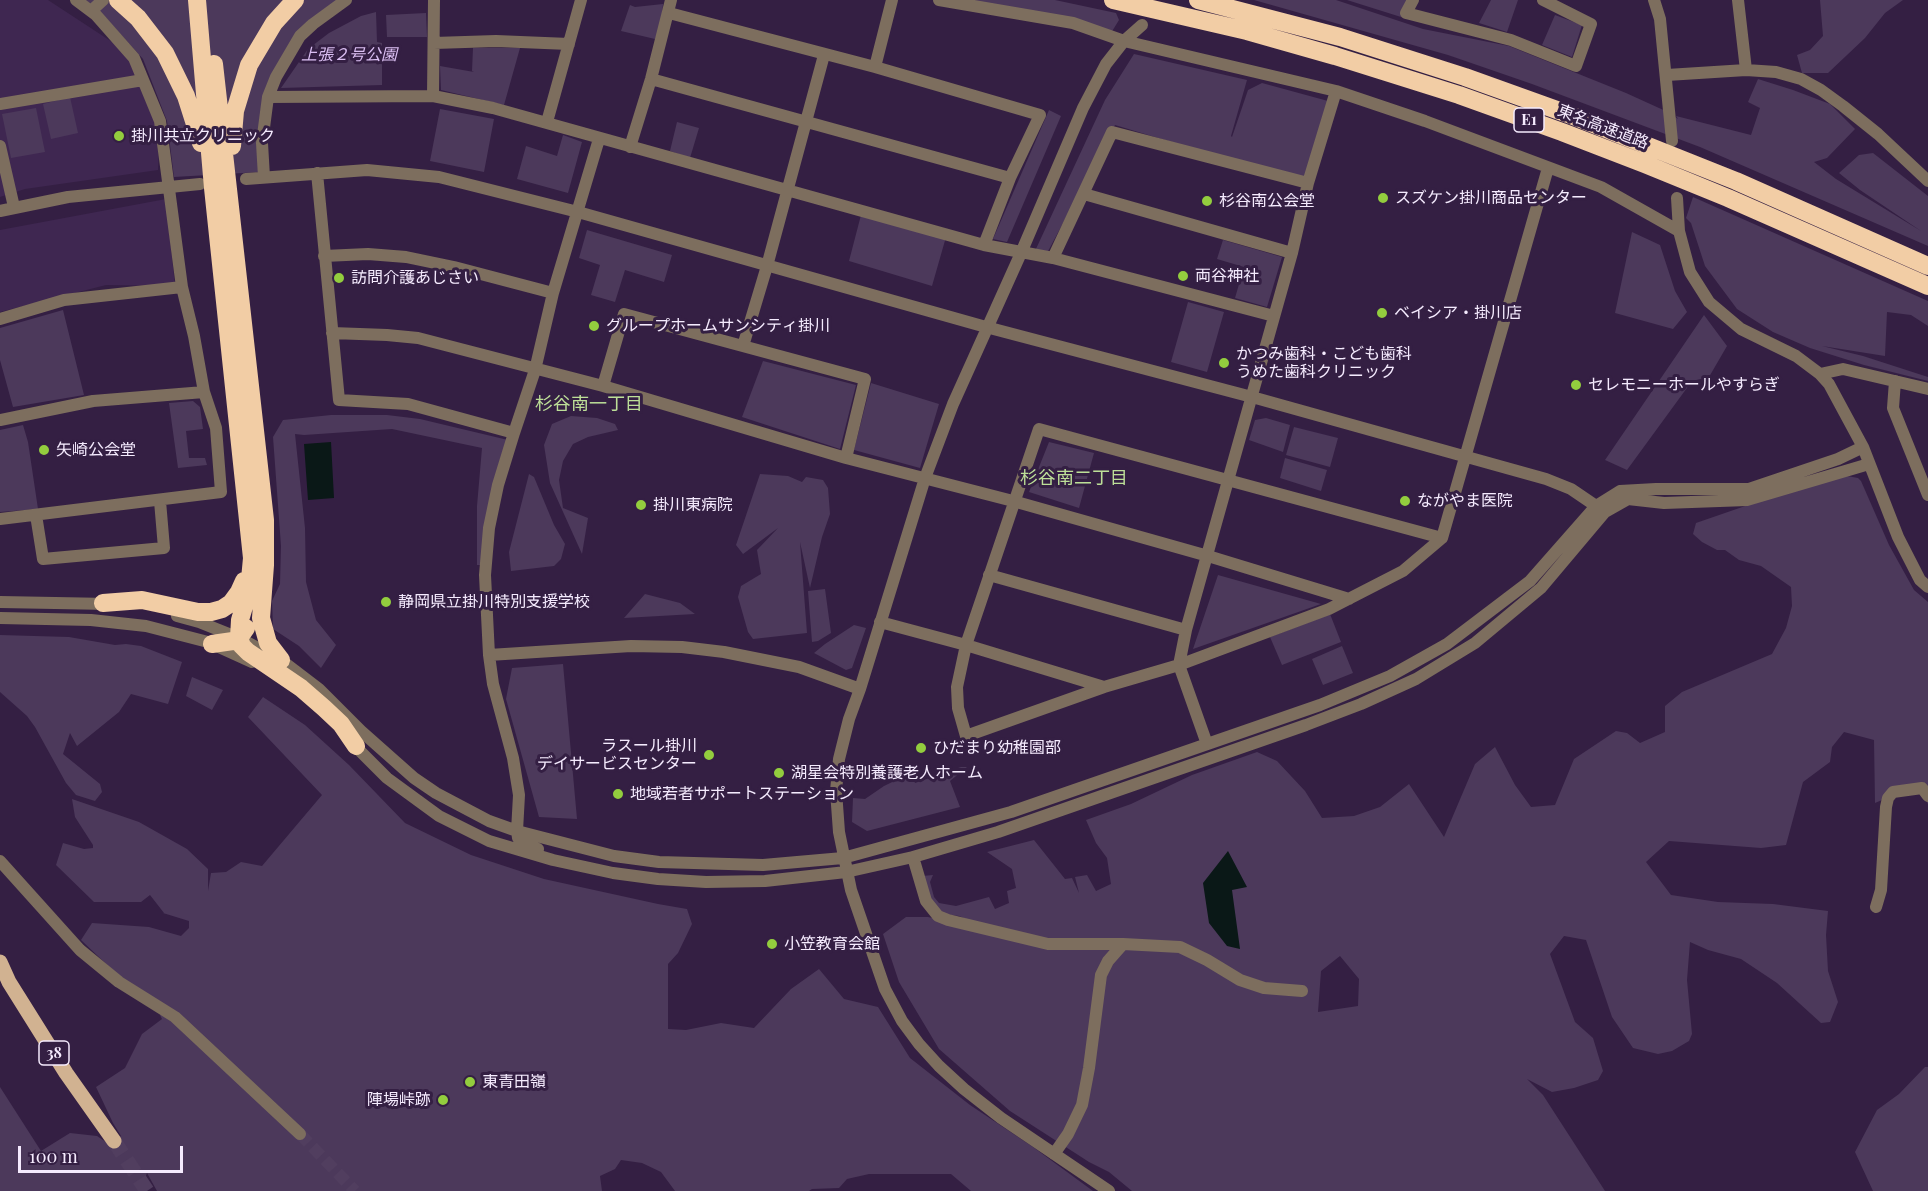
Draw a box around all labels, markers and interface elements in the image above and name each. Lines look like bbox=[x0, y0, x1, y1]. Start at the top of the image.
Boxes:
park label: 上張２号公園 bbox=[301, 45, 397, 65]
street label: 東名高速道路 bbox=[1555, 101, 1651, 153]
road number: E1 bbox=[1514, 108, 1544, 132]
place label: 掛川共立クリニック bbox=[131, 126, 275, 146]
marker: 掛川共立クリニック bbox=[112, 129, 126, 143]
place label: スズケン掛川商品センター bbox=[1395, 188, 1587, 208]
place label: 杉谷南公会堂 bbox=[1219, 191, 1315, 211]
marker: スズケン掛川商品センター bbox=[1376, 191, 1390, 205]
marker: 杉谷南公会堂 bbox=[1200, 194, 1214, 208]
place label: 両谷神社 bbox=[1195, 266, 1259, 286]
place label: 訪問介護あじさい bbox=[351, 268, 479, 288]
marker: 両谷神社 bbox=[1176, 269, 1190, 283]
marker: 訪問介護あじさい bbox=[332, 271, 346, 285]
place label: ベイシア・掛川店 bbox=[1394, 303, 1522, 323]
marker: ベイシア・掛川店 bbox=[1375, 306, 1389, 320]
place label: グループホームサンシティ掛川 bbox=[606, 316, 830, 336]
marker: グループホームサンシティ掛川 bbox=[587, 319, 601, 333]
place label: かつみ歯科・こども歯科 うめた歯科クリニック bbox=[1236, 344, 1412, 382]
marker: かつみ歯科・こども歯科 うめた歯科クリニック bbox=[1217, 356, 1231, 370]
place label: セレモニーホールやすらぎ bbox=[1588, 375, 1780, 395]
marker: セレモニーホールやすらぎ bbox=[1569, 378, 1583, 392]
district label: 杉谷南一丁目 bbox=[535, 393, 643, 415]
place label: 矢崎公会堂 bbox=[56, 440, 136, 460]
marker: 矢崎公会堂 bbox=[37, 443, 51, 457]
district label: 杉谷南二丁目 bbox=[1020, 467, 1128, 489]
place label: ながやま医院 bbox=[1417, 491, 1513, 511]
marker: ながやま医院 bbox=[1398, 494, 1412, 508]
place label: 掛川東病院 bbox=[653, 495, 733, 515]
marker: 掛川東病院 bbox=[634, 498, 648, 512]
place label: 静岡県立掛川特別支援学校 bbox=[398, 592, 590, 612]
marker: 静岡県立掛川特別支援学校 bbox=[379, 595, 393, 609]
place label: ラスール掛川 デイサービスセンター bbox=[537, 736, 697, 774]
place label: ひだまり幼稚園部 bbox=[933, 738, 1061, 758]
marker: ひだまり幼稚園部 bbox=[914, 741, 928, 755]
marker: ラスール掛川 デイサービスセンター bbox=[702, 748, 716, 762]
place label: 湖星会特別養護老人ホーム bbox=[791, 763, 983, 783]
marker: 湖星会特別養護老人ホーム bbox=[772, 766, 786, 780]
place label: 地域若者サポートステーション bbox=[630, 784, 854, 804]
marker: 地域若者サポートステーション bbox=[611, 787, 625, 801]
place label: 小笠教育会館 bbox=[784, 934, 880, 954]
marker: 小笠教育会館 bbox=[765, 937, 779, 951]
road number: 38 bbox=[39, 1041, 69, 1065]
place label: 東青田嶺 bbox=[482, 1072, 546, 1092]
marker: 東青田嶺 bbox=[463, 1075, 477, 1089]
place label: 陣場峠跡 bbox=[367, 1090, 431, 1110]
marker: 陣場峠跡 bbox=[436, 1093, 450, 1107]
scale bar bbox=[21, 1134, 186, 1172]
text: 100 m bbox=[29, 1144, 78, 1168]

